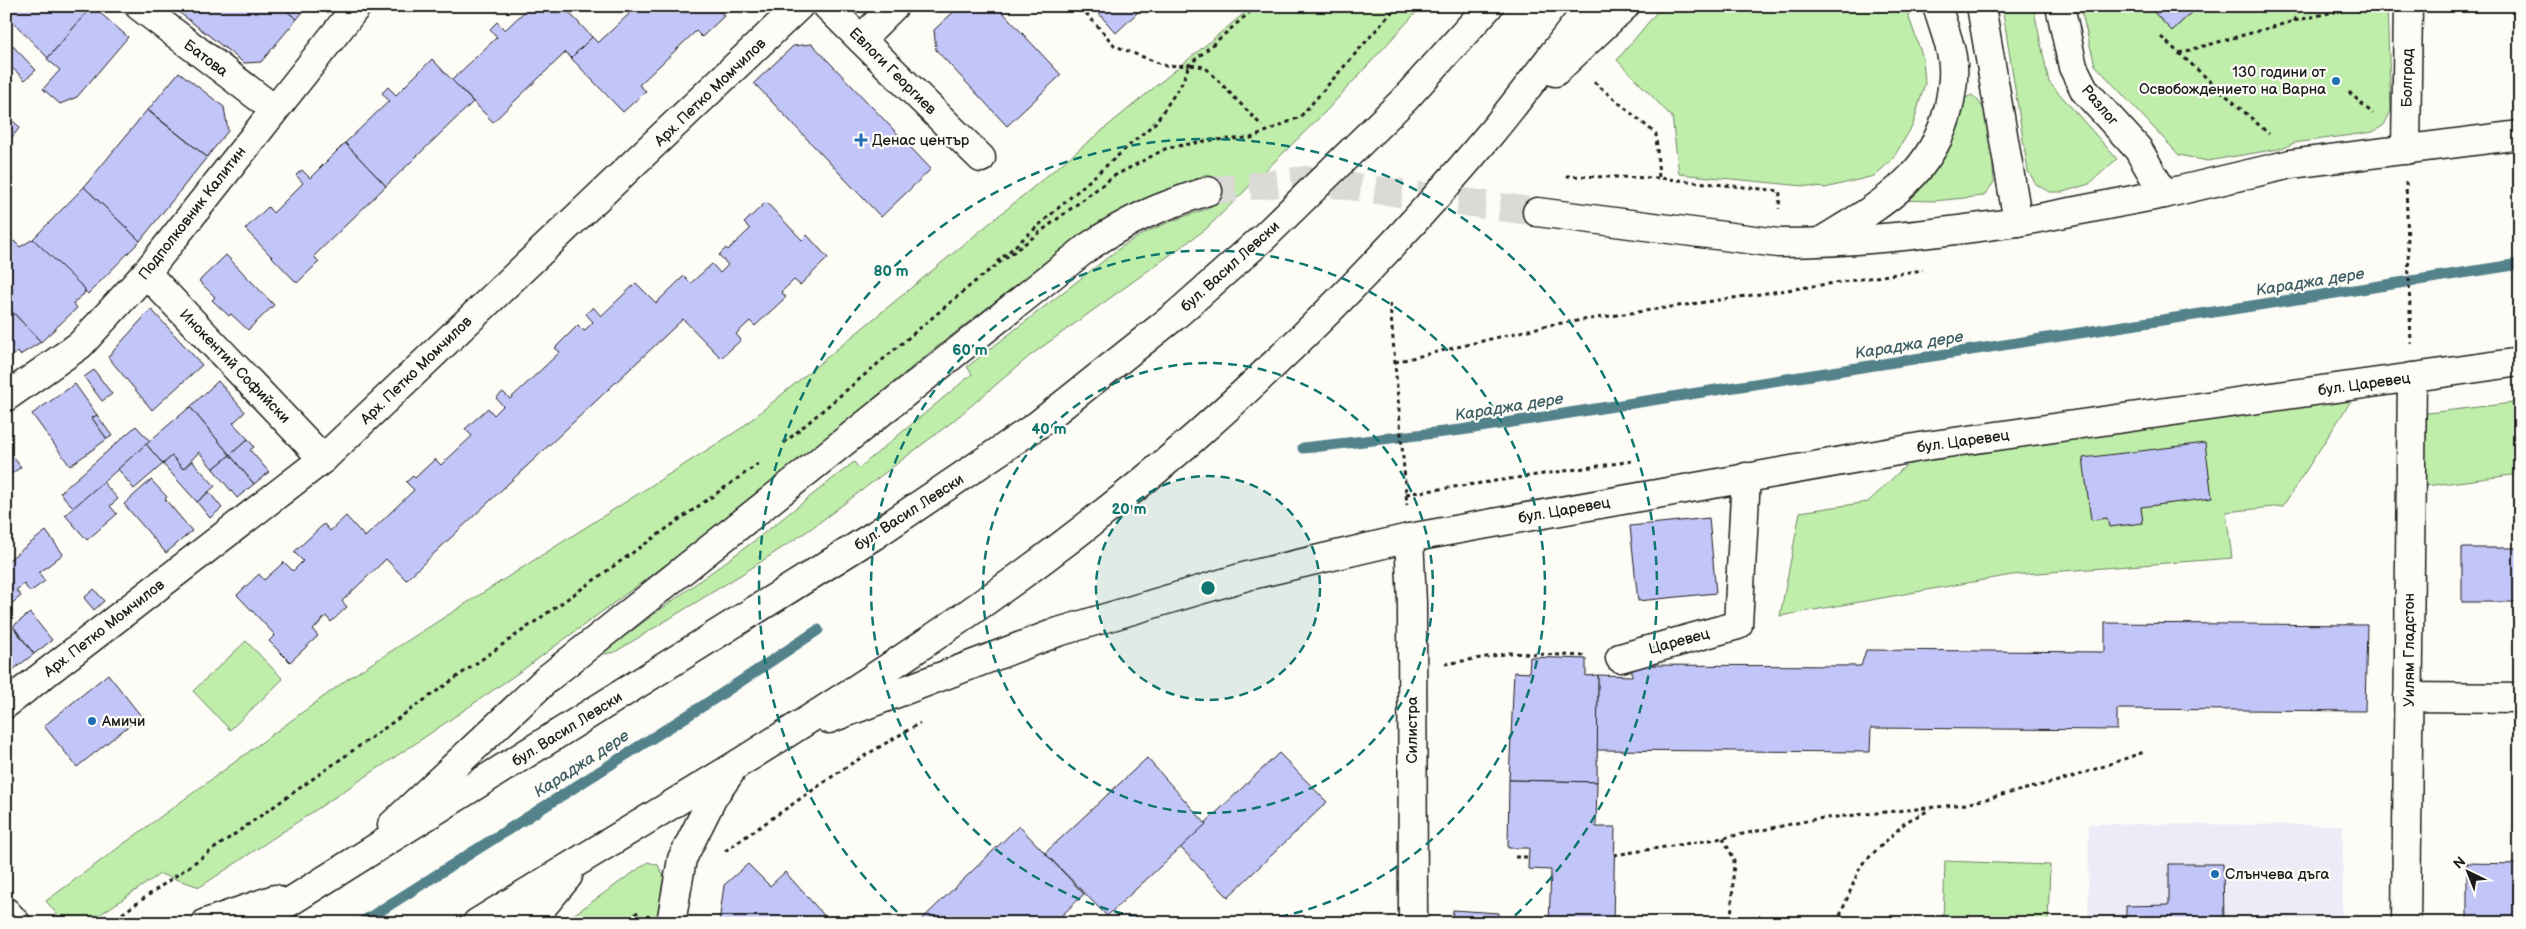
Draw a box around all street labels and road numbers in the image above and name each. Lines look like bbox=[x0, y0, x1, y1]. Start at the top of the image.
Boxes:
street label: Евлоги Георгиев bbox=[845, 24, 940, 119]
street label: Арх. Петко Момчилов bbox=[650, 34, 770, 151]
street label: Батова bbox=[180, 36, 232, 81]
street label: Болград bbox=[2397, 48, 2418, 108]
street label: Разлог bbox=[2077, 81, 2122, 130]
street label: Подполковник Калитин bbox=[134, 143, 250, 284]
street label: бул. Васил Левски bbox=[1177, 217, 1284, 316]
street label: Инокентий Софийски bbox=[175, 305, 294, 427]
street label: Арх. Петко Момчилов bbox=[356, 312, 476, 429]
street label: бул. Царевец bbox=[2317, 369, 2412, 400]
street label: бул. Царевец bbox=[1916, 426, 2011, 457]
street label: бул. Васил Левски bbox=[851, 470, 968, 555]
street label: бул. Царевец bbox=[1517, 493, 1612, 528]
street label: Арх. Петко Момчилов bbox=[39, 575, 169, 682]
street label: Уилям Гладстон bbox=[2400, 593, 2419, 707]
street label: Царевец bbox=[1647, 624, 1712, 659]
street label: бул. Васил Левски bbox=[508, 688, 626, 771]
street label: Силистра bbox=[1403, 696, 1422, 764]

